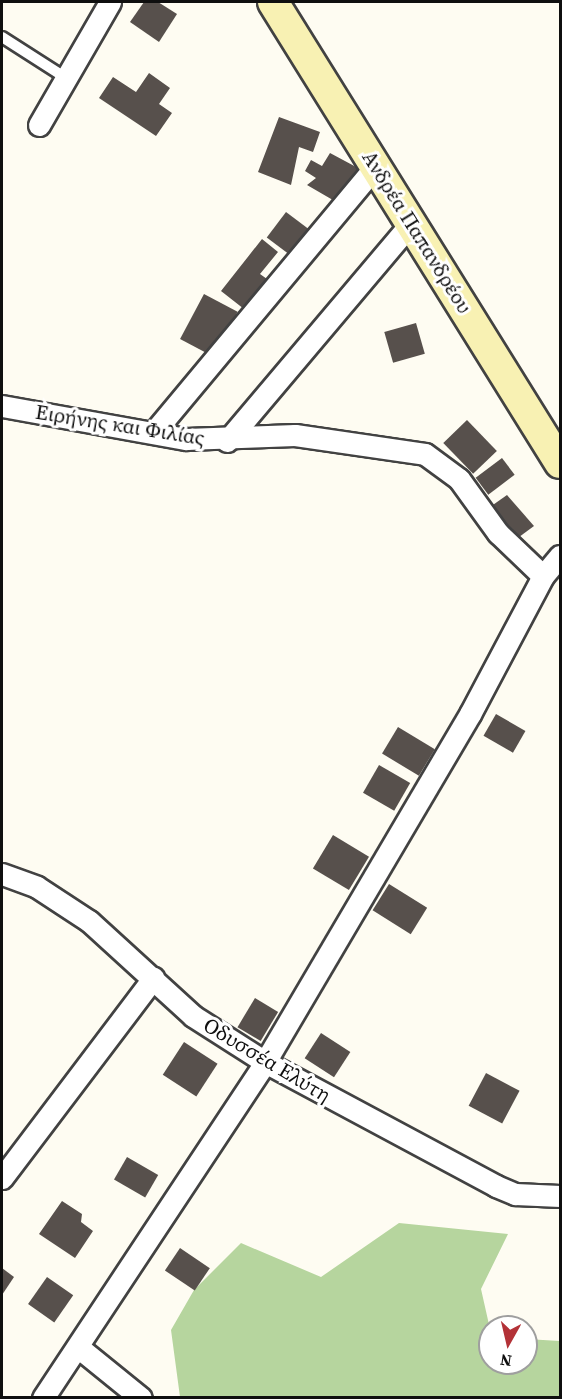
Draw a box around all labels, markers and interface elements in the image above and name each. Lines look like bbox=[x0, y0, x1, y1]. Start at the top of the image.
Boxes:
street label: Ανδρέα Παπανδρέου bbox=[357, 146, 477, 318]
street label: Ειρήνης και Φιλίας bbox=[34, 399, 206, 451]
street label: Οδυσσέα Ελύτη bbox=[199, 1012, 335, 1108]
north arrow bbox=[478, 1315, 538, 1375]
text: N bbox=[498, 1349, 513, 1373]

